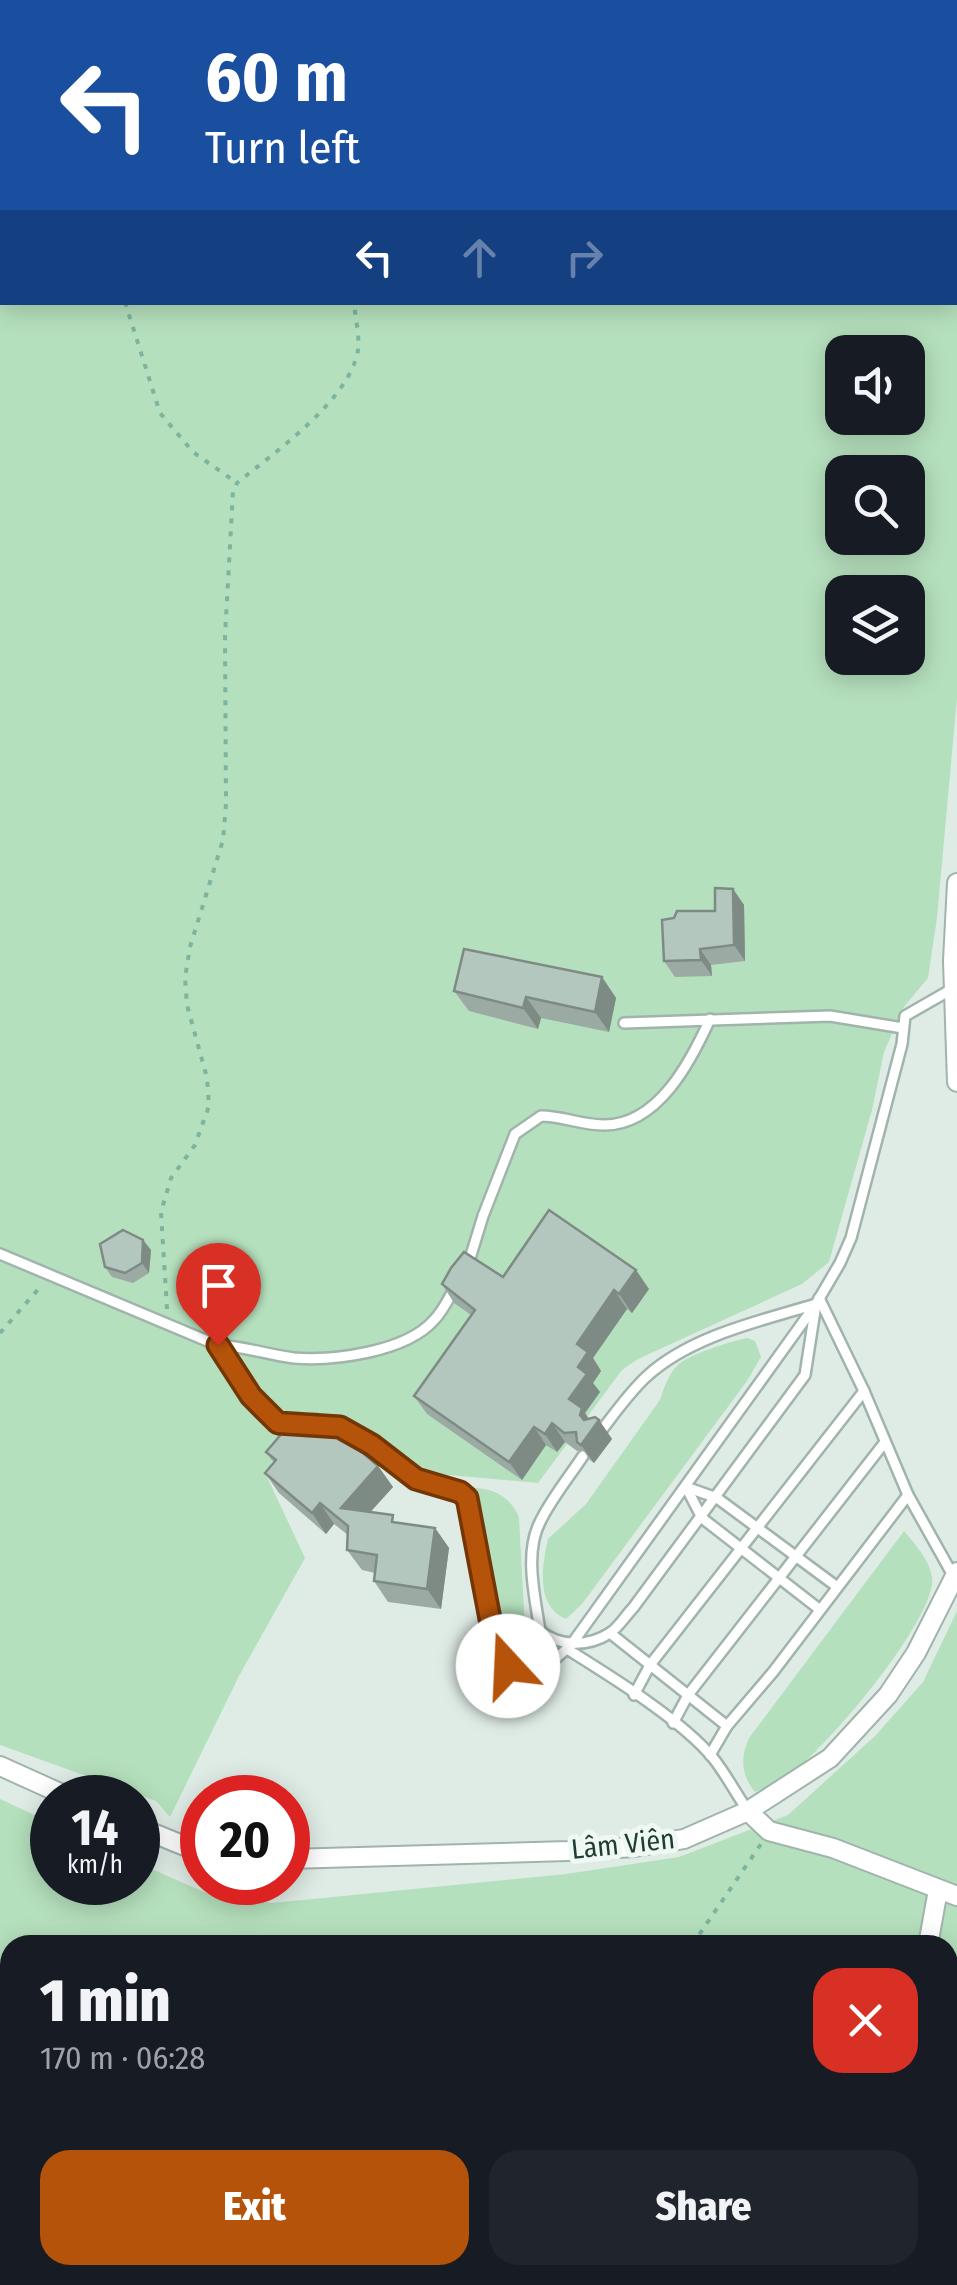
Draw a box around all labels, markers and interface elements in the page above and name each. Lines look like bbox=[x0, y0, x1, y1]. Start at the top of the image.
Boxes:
text: 60 m bbox=[205, 36, 348, 120]
icon: left bbox=[40, 40, 170, 170]
text: Turn left bbox=[205, 121, 360, 175]
icon: left bbox=[347, 230, 402, 285]
icon: ahead bbox=[452, 230, 507, 285]
icon: right bbox=[557, 230, 612, 285]
map controls bbox=[825, 335, 925, 675]
button: sound bbox=[825, 335, 925, 435]
button: search bbox=[825, 455, 925, 555]
button: layers bbox=[825, 575, 925, 675]
pin bbox=[176, 1243, 261, 1346]
icon: arrive bbox=[191, 1258, 246, 1313]
position arrow bbox=[456, 1614, 560, 1718]
speed limit sign: 20 bbox=[180, 1775, 310, 1905]
text: 14 bbox=[72, 1798, 118, 1858]
street label: Lâm Viên bbox=[570, 1822, 676, 1866]
text: km/h bbox=[67, 1850, 123, 1880]
text: 1 min bbox=[40, 1965, 171, 2037]
button: close bbox=[813, 1968, 918, 2073]
text: 170 m · 06:28 bbox=[40, 2039, 205, 2077]
button: Exit bbox=[40, 2150, 469, 2265]
button: Share bbox=[489, 2150, 918, 2265]

